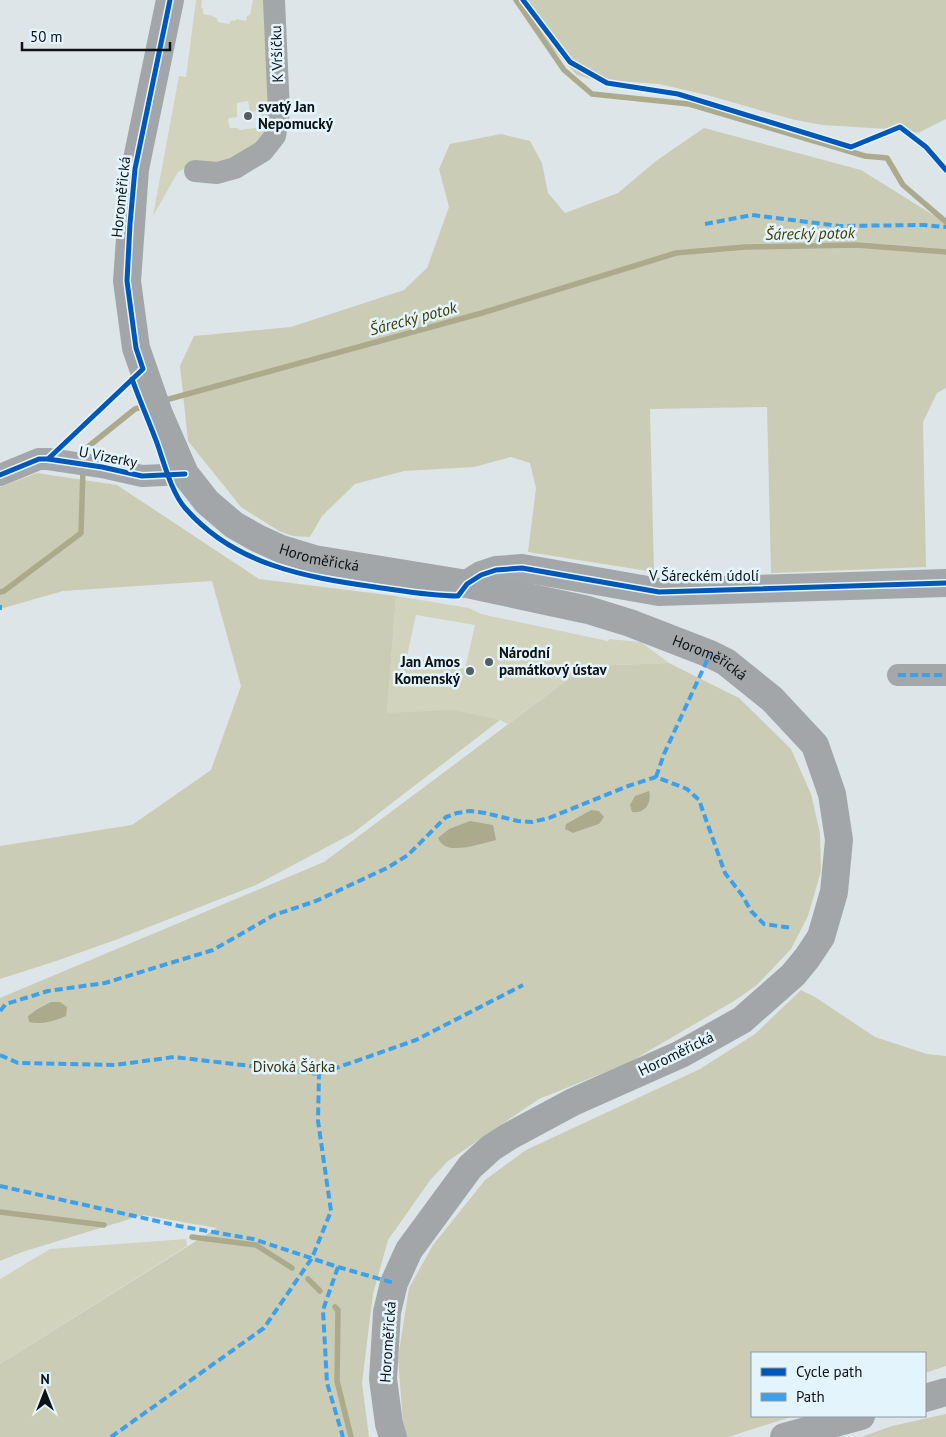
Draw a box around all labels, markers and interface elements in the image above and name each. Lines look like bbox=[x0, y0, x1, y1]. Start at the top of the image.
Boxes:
scale bar bbox=[22, 20, 170, 52]
street label: K Vršíčku bbox=[266, 25, 287, 83]
text: 50 m bbox=[30, 27, 63, 46]
place label: svatý Jan Nepomucký bbox=[258, 97, 334, 133]
marker: svatý Jan Nepomucký bbox=[242, 110, 254, 122]
street label: Horoměřická bbox=[107, 155, 134, 239]
water label: Šárecký potok bbox=[765, 222, 856, 244]
water label: Šárecký potok bbox=[367, 297, 460, 339]
street label: U Vizerky bbox=[77, 442, 139, 471]
street label: Horoměřická bbox=[277, 539, 361, 575]
street label: V Šáreckém údolí bbox=[648, 566, 759, 585]
street label: Horoměřická bbox=[670, 630, 751, 684]
place label: Národní památkový ústav bbox=[499, 643, 608, 679]
place label: Jan Amos Komenský bbox=[394, 652, 461, 688]
marker: Národní památkový ústav bbox=[483, 656, 495, 668]
marker: Jan Amos Komenský bbox=[464, 665, 476, 677]
street label: Horoměřická bbox=[635, 1027, 717, 1080]
park label: Divoká Šárka bbox=[253, 1057, 335, 1076]
street label: Horoměřická bbox=[375, 1301, 400, 1383]
legend bbox=[751, 1352, 926, 1417]
text: Cycle path bbox=[796, 1362, 862, 1381]
north arrow bbox=[20, 1367, 70, 1417]
text: N bbox=[40, 1370, 50, 1388]
text: Path bbox=[796, 1387, 825, 1406]

